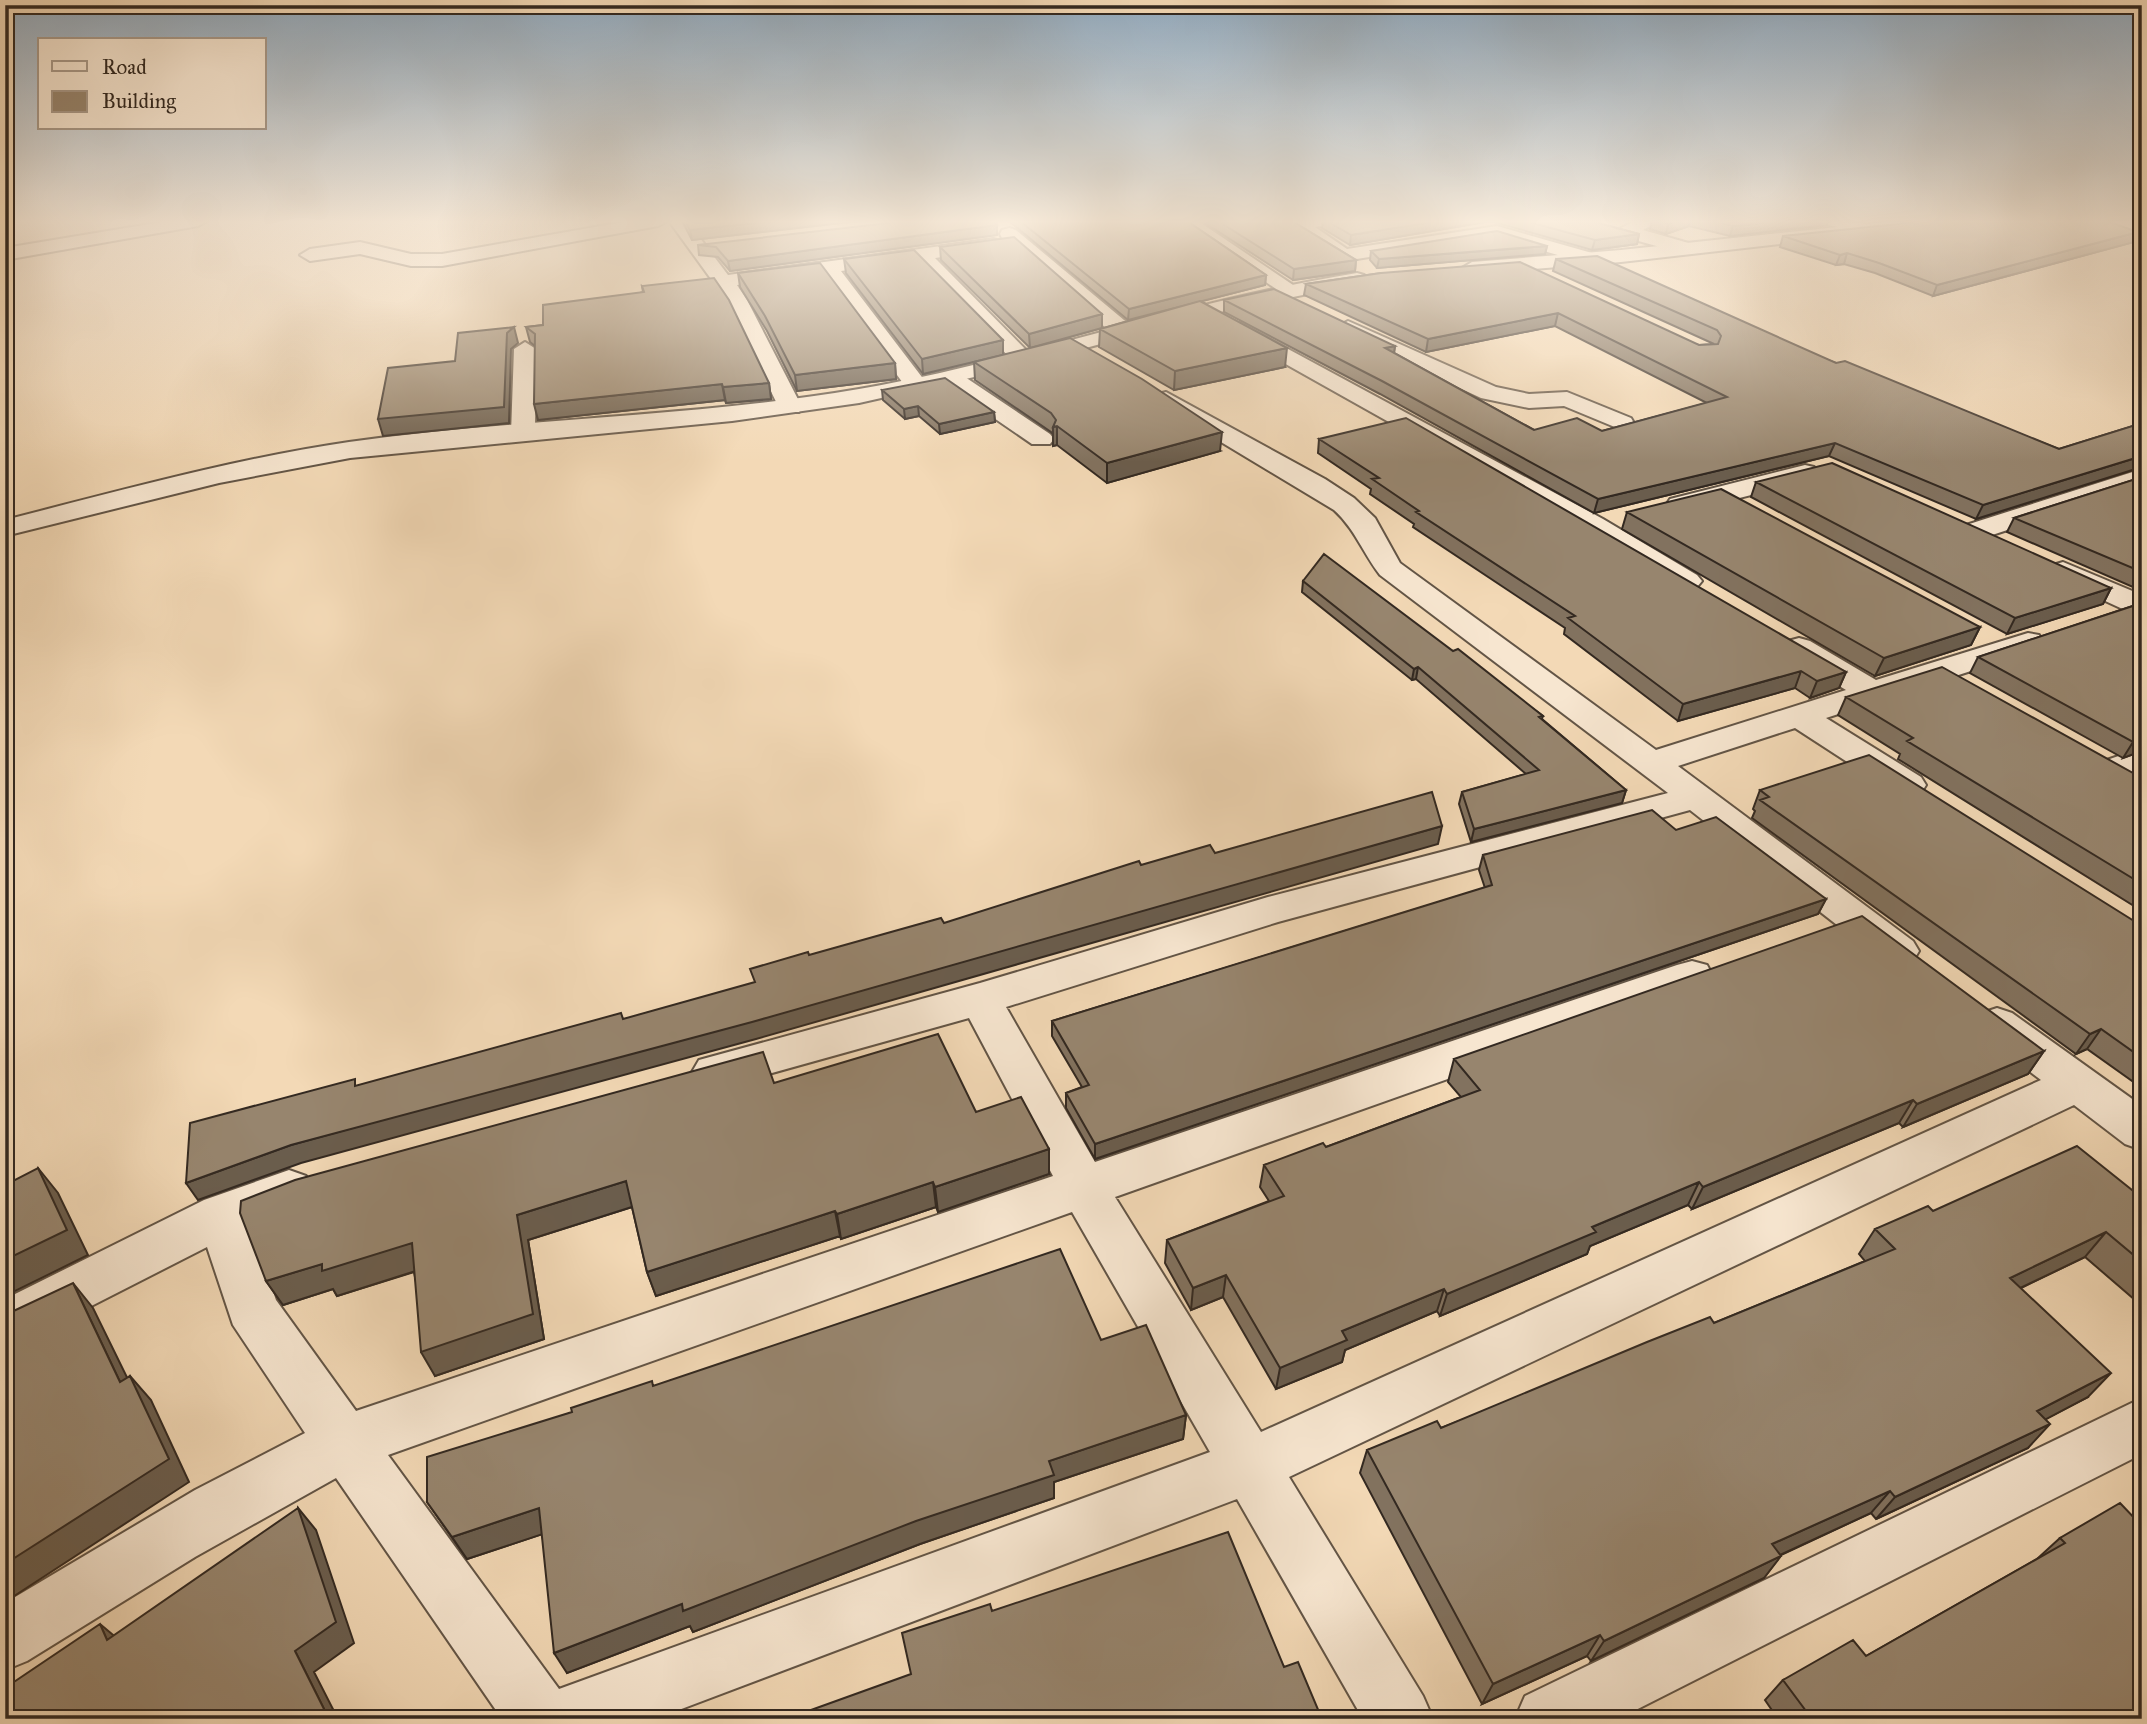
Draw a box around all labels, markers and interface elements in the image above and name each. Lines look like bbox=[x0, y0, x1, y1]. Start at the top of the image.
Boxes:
legend bbox=[38, 38, 266, 130]
text: Road bbox=[102, 54, 147, 80]
text: Building bbox=[102, 88, 176, 114]

